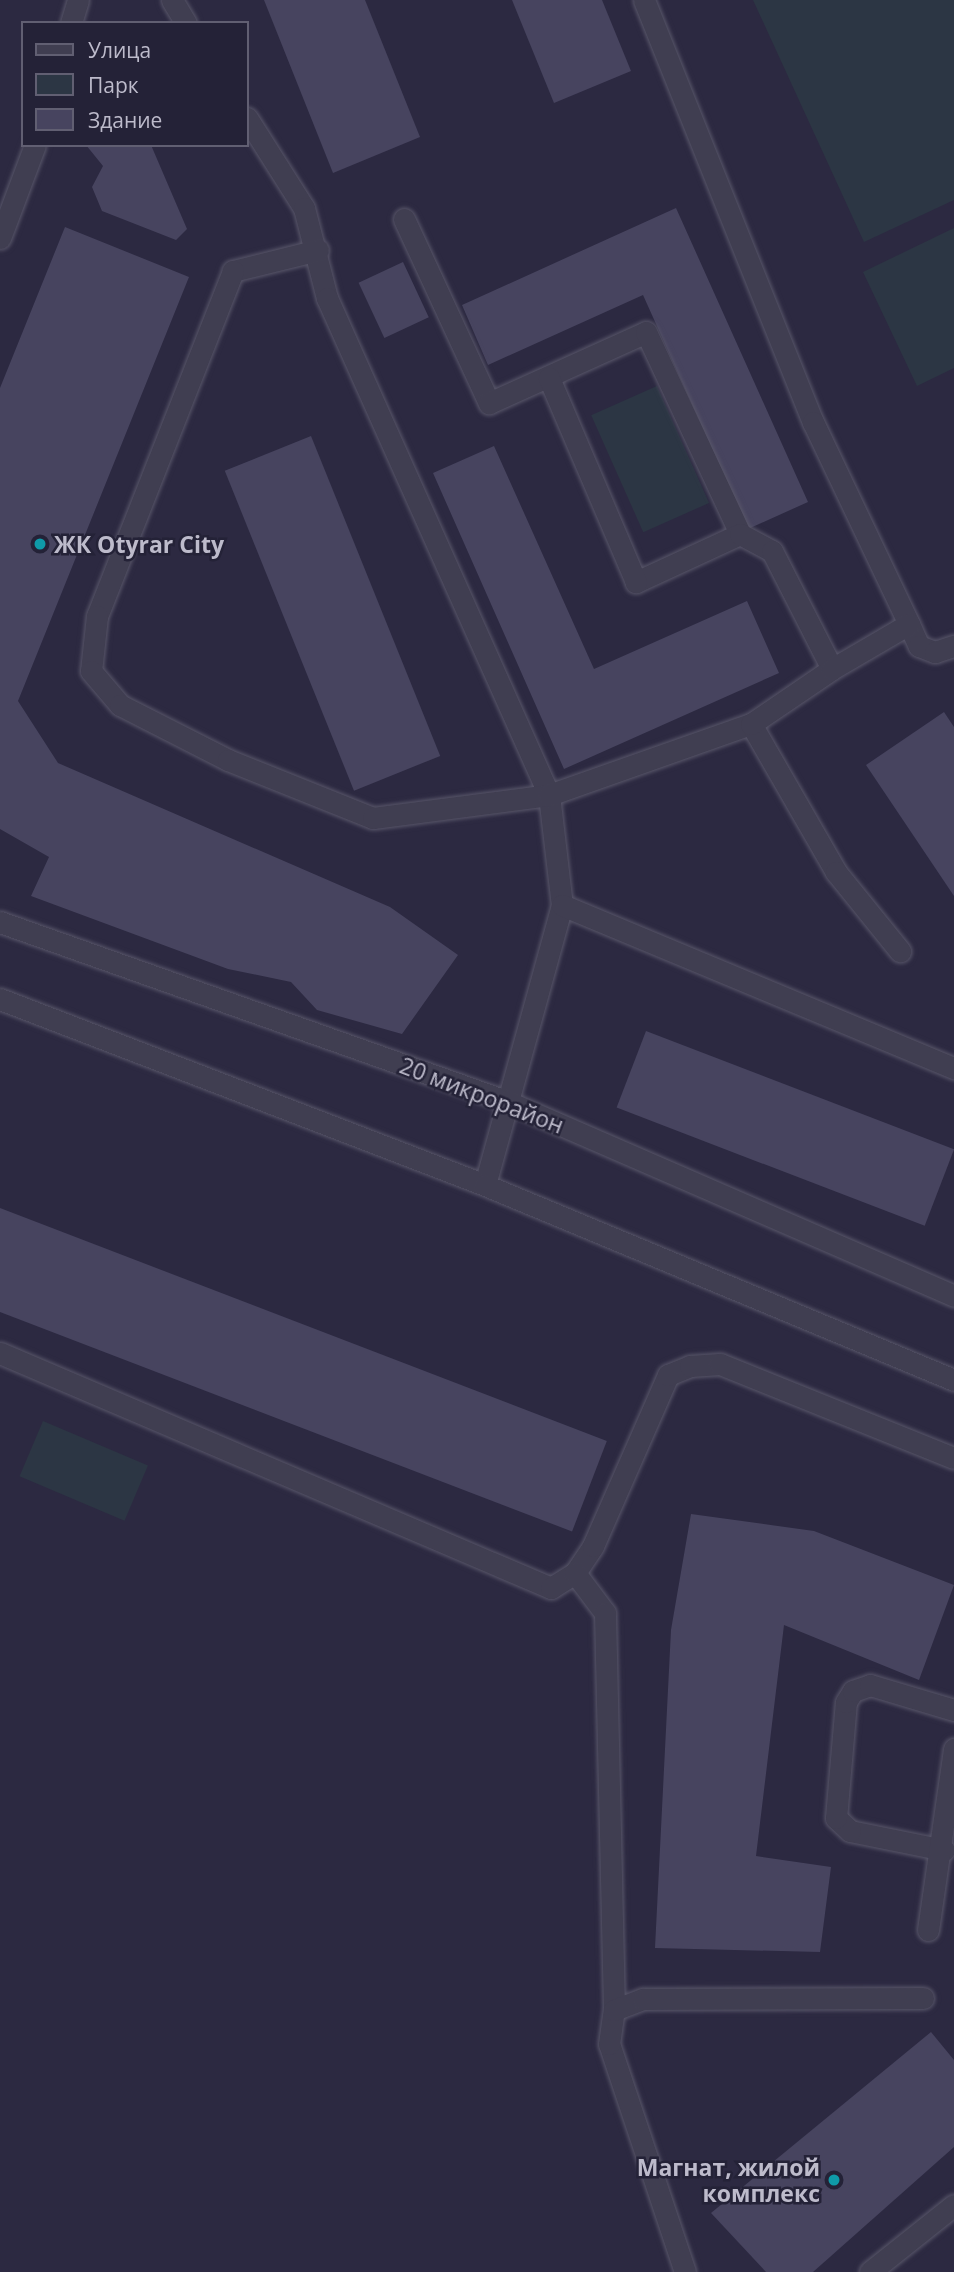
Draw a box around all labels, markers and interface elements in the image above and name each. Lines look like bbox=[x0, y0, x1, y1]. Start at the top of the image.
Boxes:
legend bbox=[21, 21, 248, 147]
text: Улица bbox=[88, 36, 151, 64]
text: Парк bbox=[88, 71, 139, 99]
text: Здание bbox=[88, 106, 162, 134]
place label: ЖК Otyrar City bbox=[54, 530, 224, 558]
marker: ЖК Otyrar City bbox=[32, 536, 48, 552]
street label: 20 микрорайон bbox=[396, 1051, 568, 1139]
place label: Магнат, жилой комплекс bbox=[637, 2153, 820, 2207]
marker: Магнат, жилой комплекс bbox=[826, 2172, 842, 2188]

